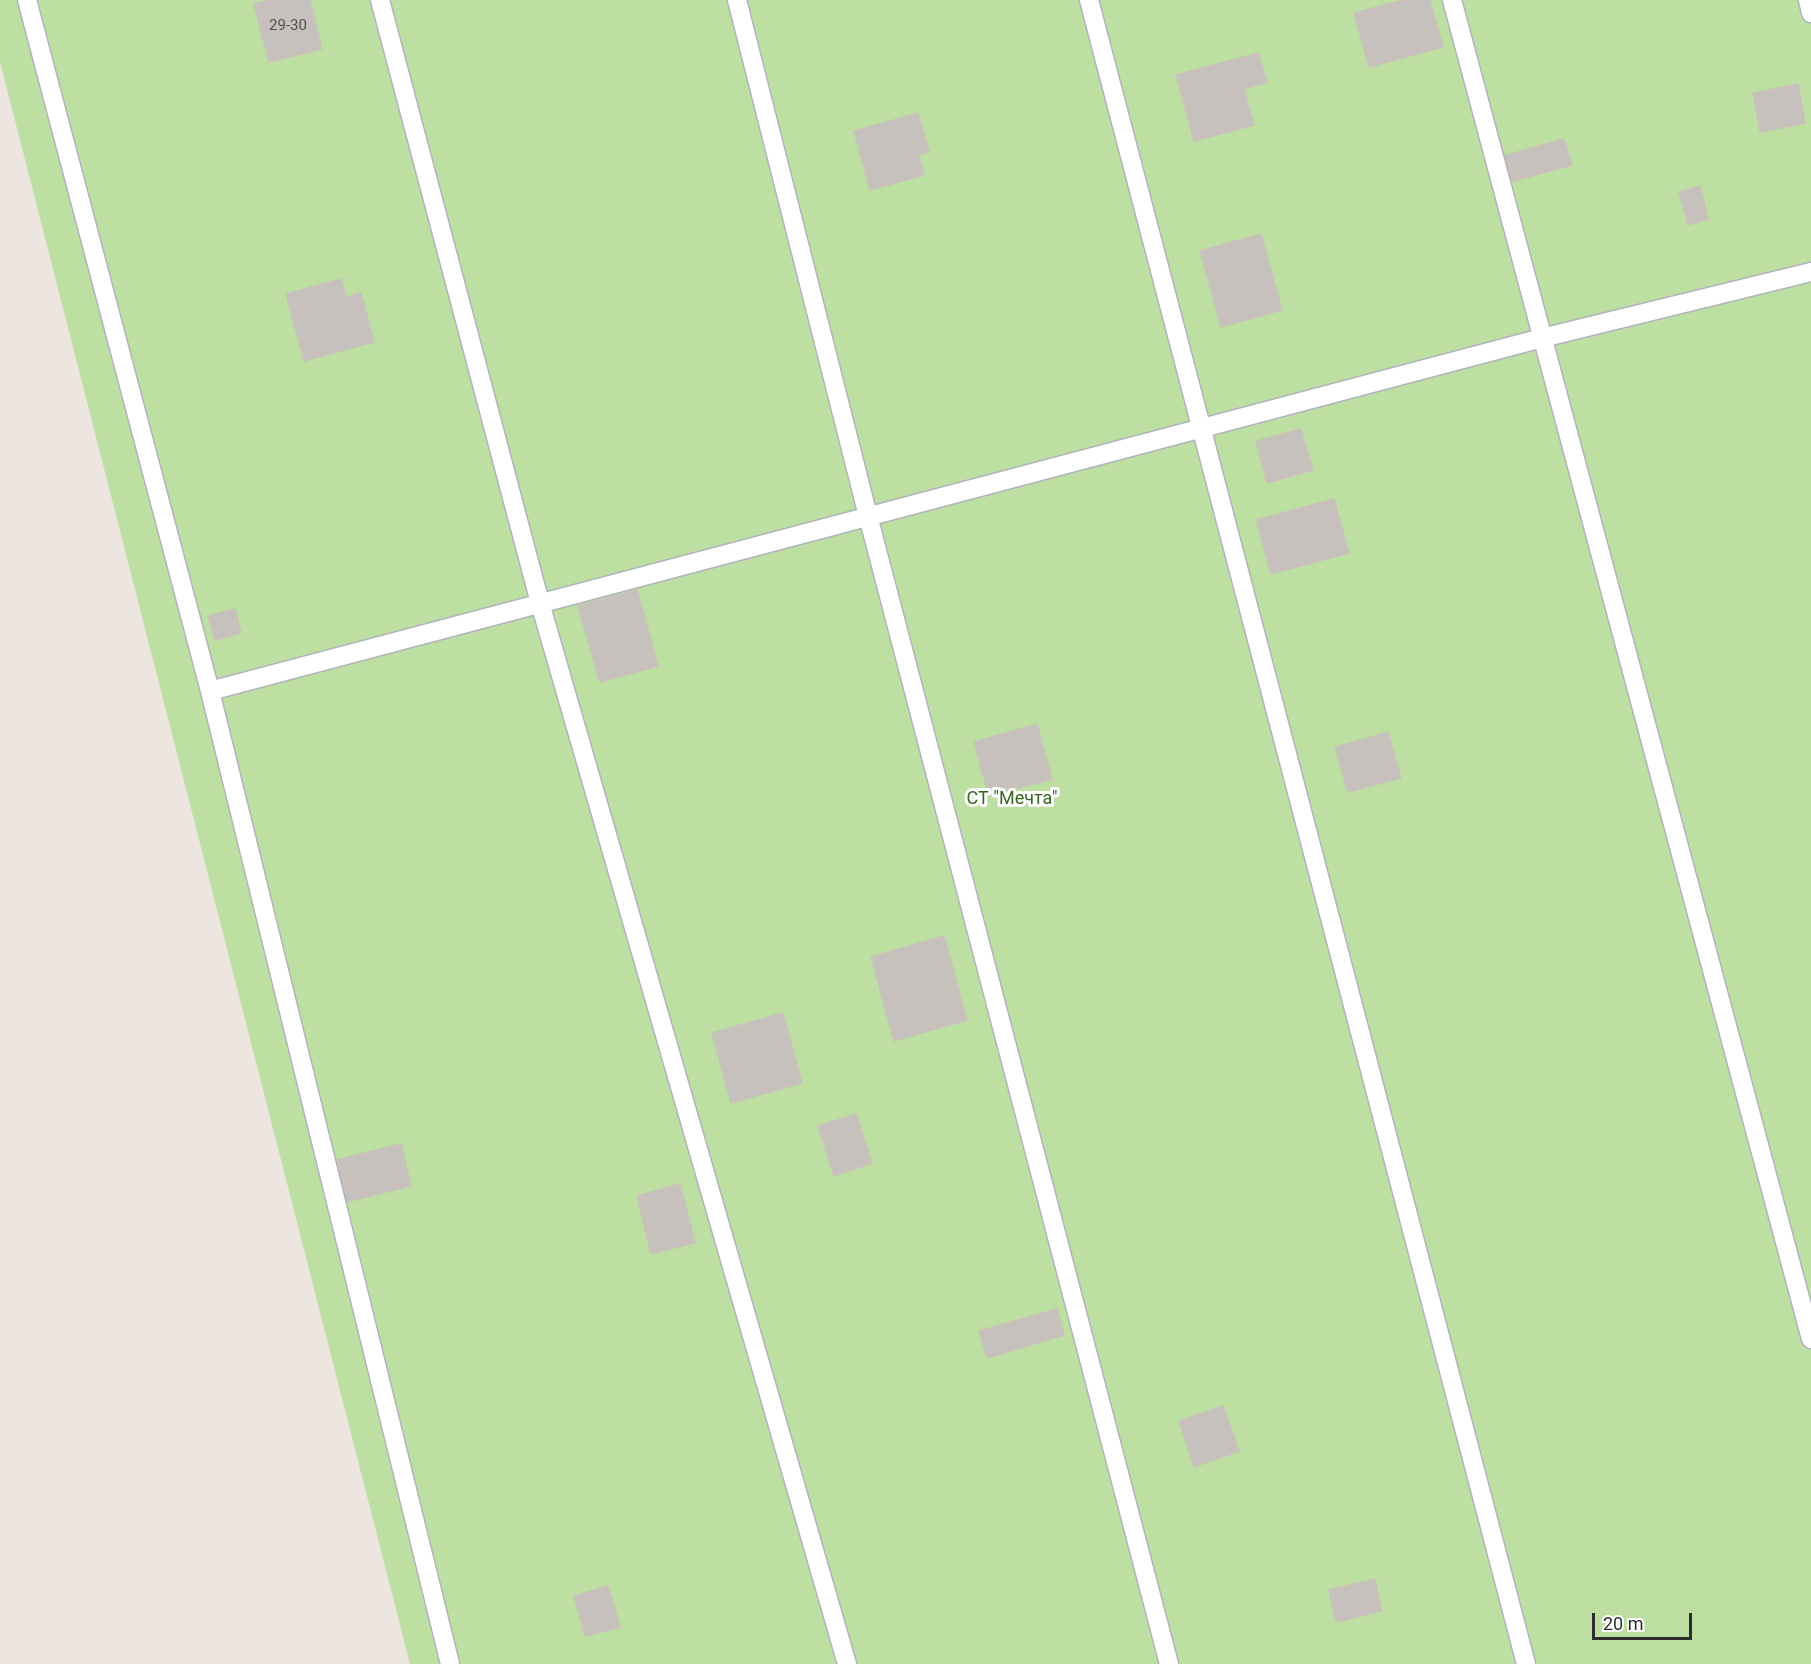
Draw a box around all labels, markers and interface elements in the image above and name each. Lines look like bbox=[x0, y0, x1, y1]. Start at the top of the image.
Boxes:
house number: 29-30 bbox=[269, 17, 307, 35]
park label: СТ "Мечта" bbox=[967, 788, 1057, 810]
scale bar bbox=[1595, 1601, 1696, 1639]
text: 20 m bbox=[1603, 1613, 1643, 1634]

